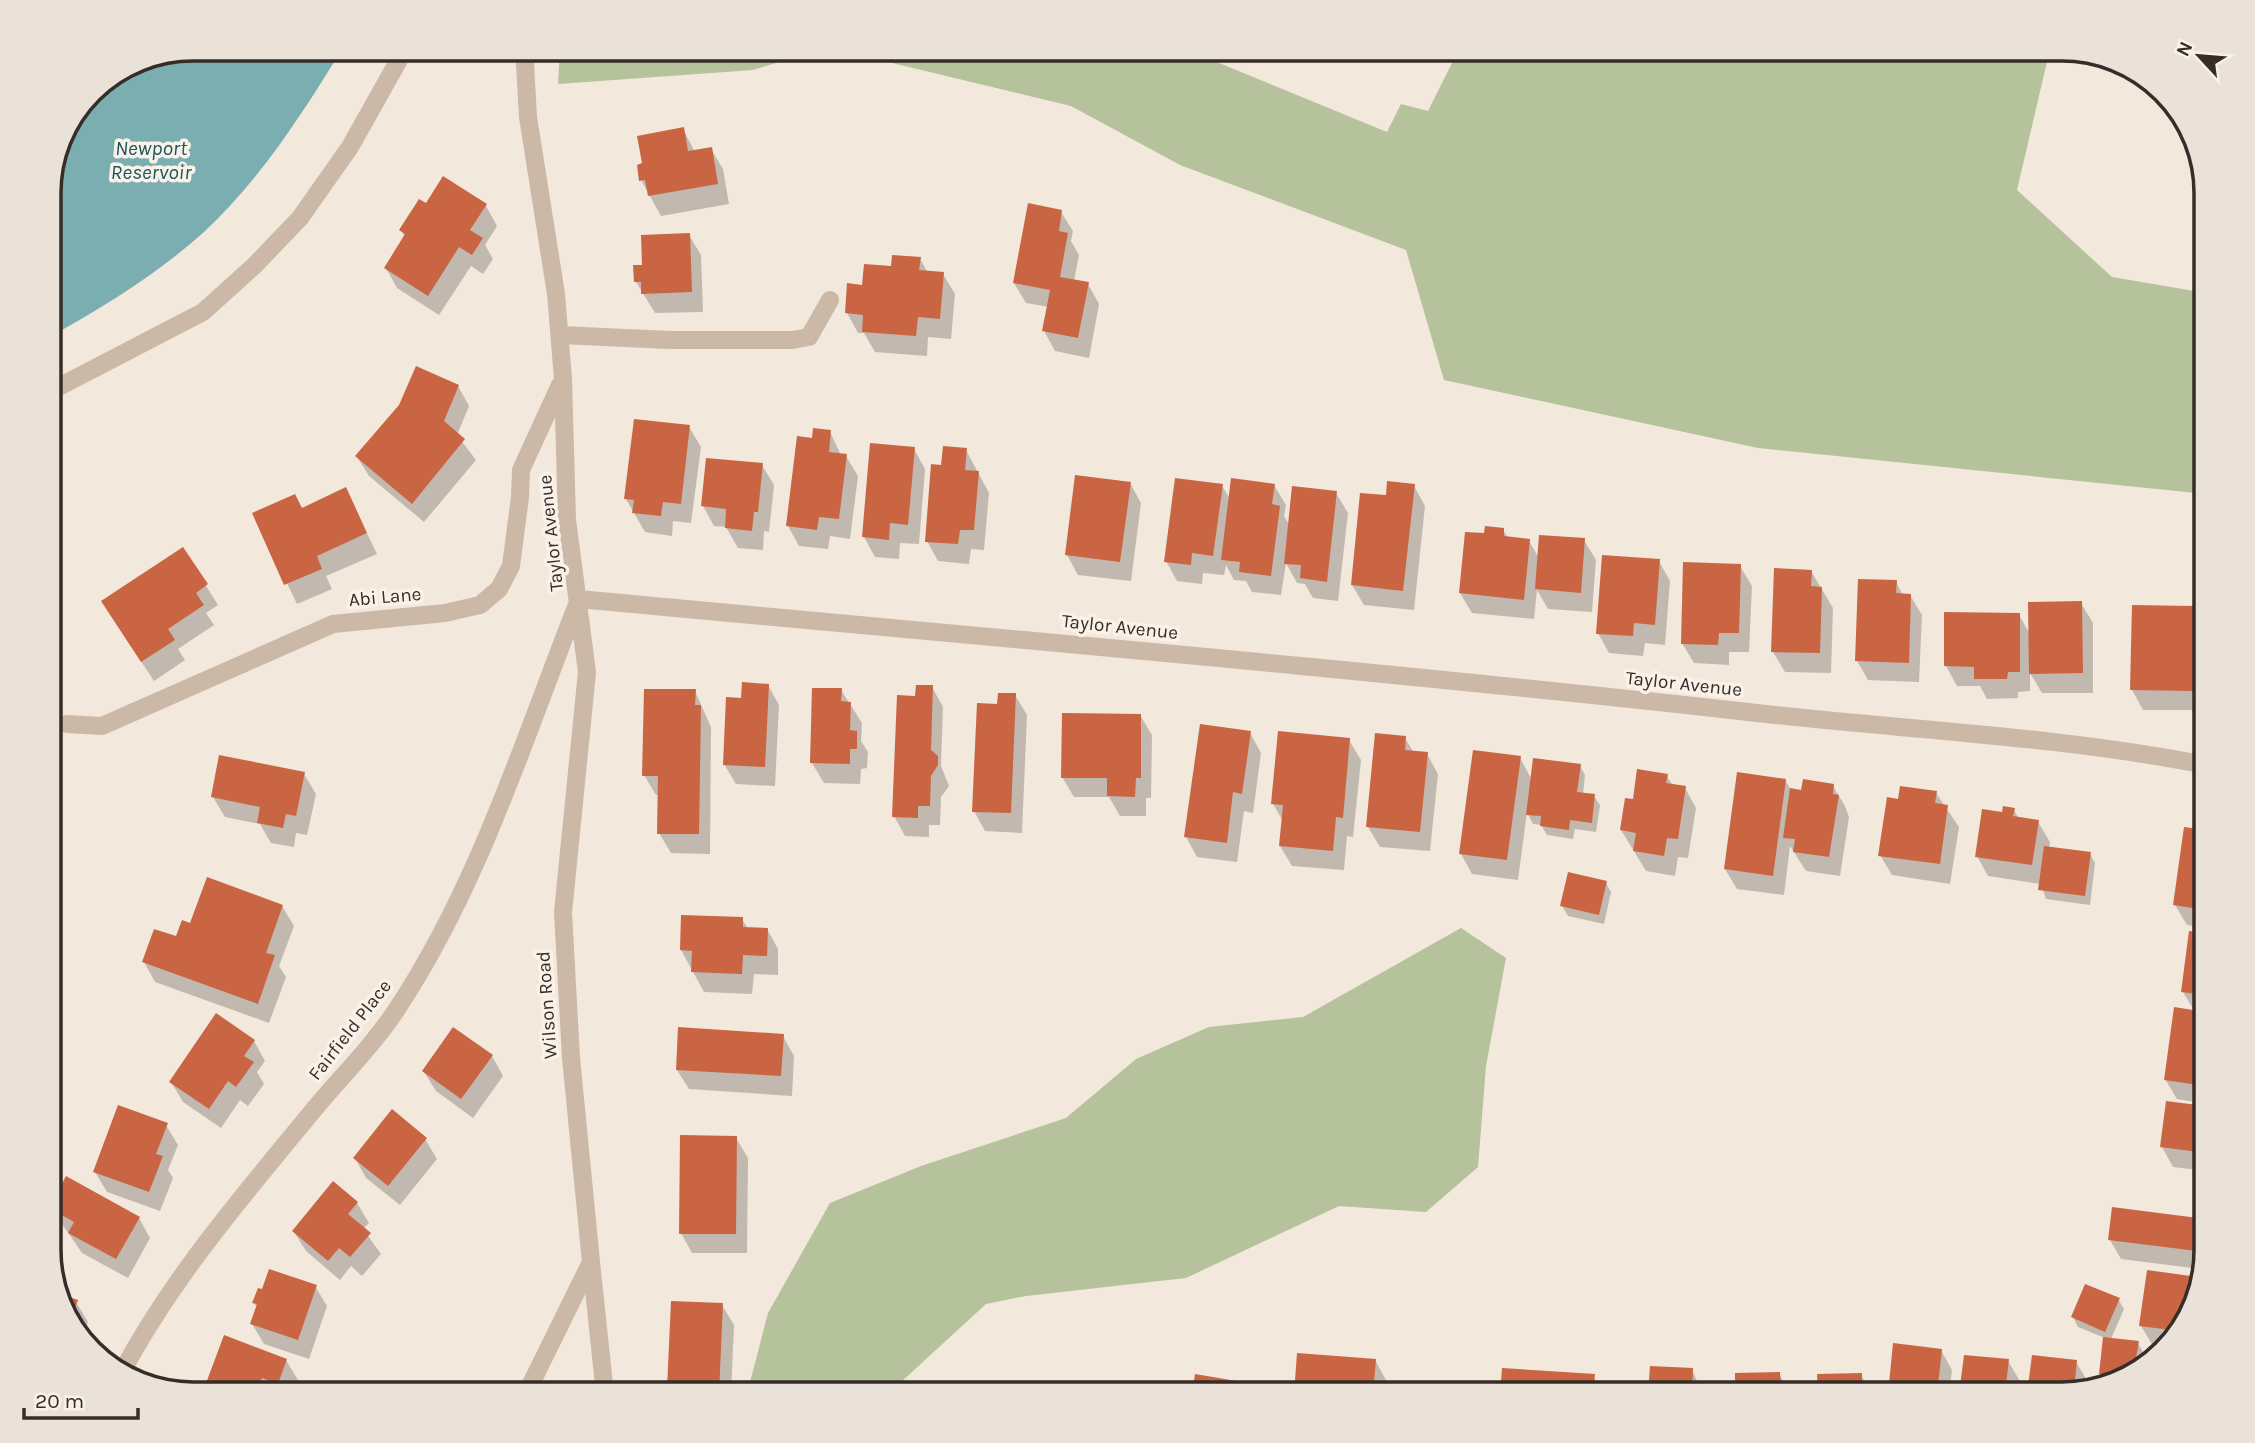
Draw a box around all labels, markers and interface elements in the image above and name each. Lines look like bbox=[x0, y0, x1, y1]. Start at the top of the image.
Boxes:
north arrow bbox=[2164, 21, 2234, 91]
text: N bbox=[2172, 38, 2197, 60]
water label: Newport Reservoir bbox=[111, 136, 192, 184]
street label: Taylor Avenue bbox=[534, 474, 568, 592]
street label: Abi Lane bbox=[348, 583, 422, 611]
street label: Taylor Avenue bbox=[1061, 610, 1179, 644]
street label: Taylor Avenue bbox=[1625, 667, 1743, 701]
street label: Wilson Road bbox=[532, 950, 562, 1060]
street label: Fairfield Place bbox=[304, 975, 396, 1085]
scale bar bbox=[24, 1376, 138, 1420]
text: 20 m bbox=[35, 1389, 84, 1413]

